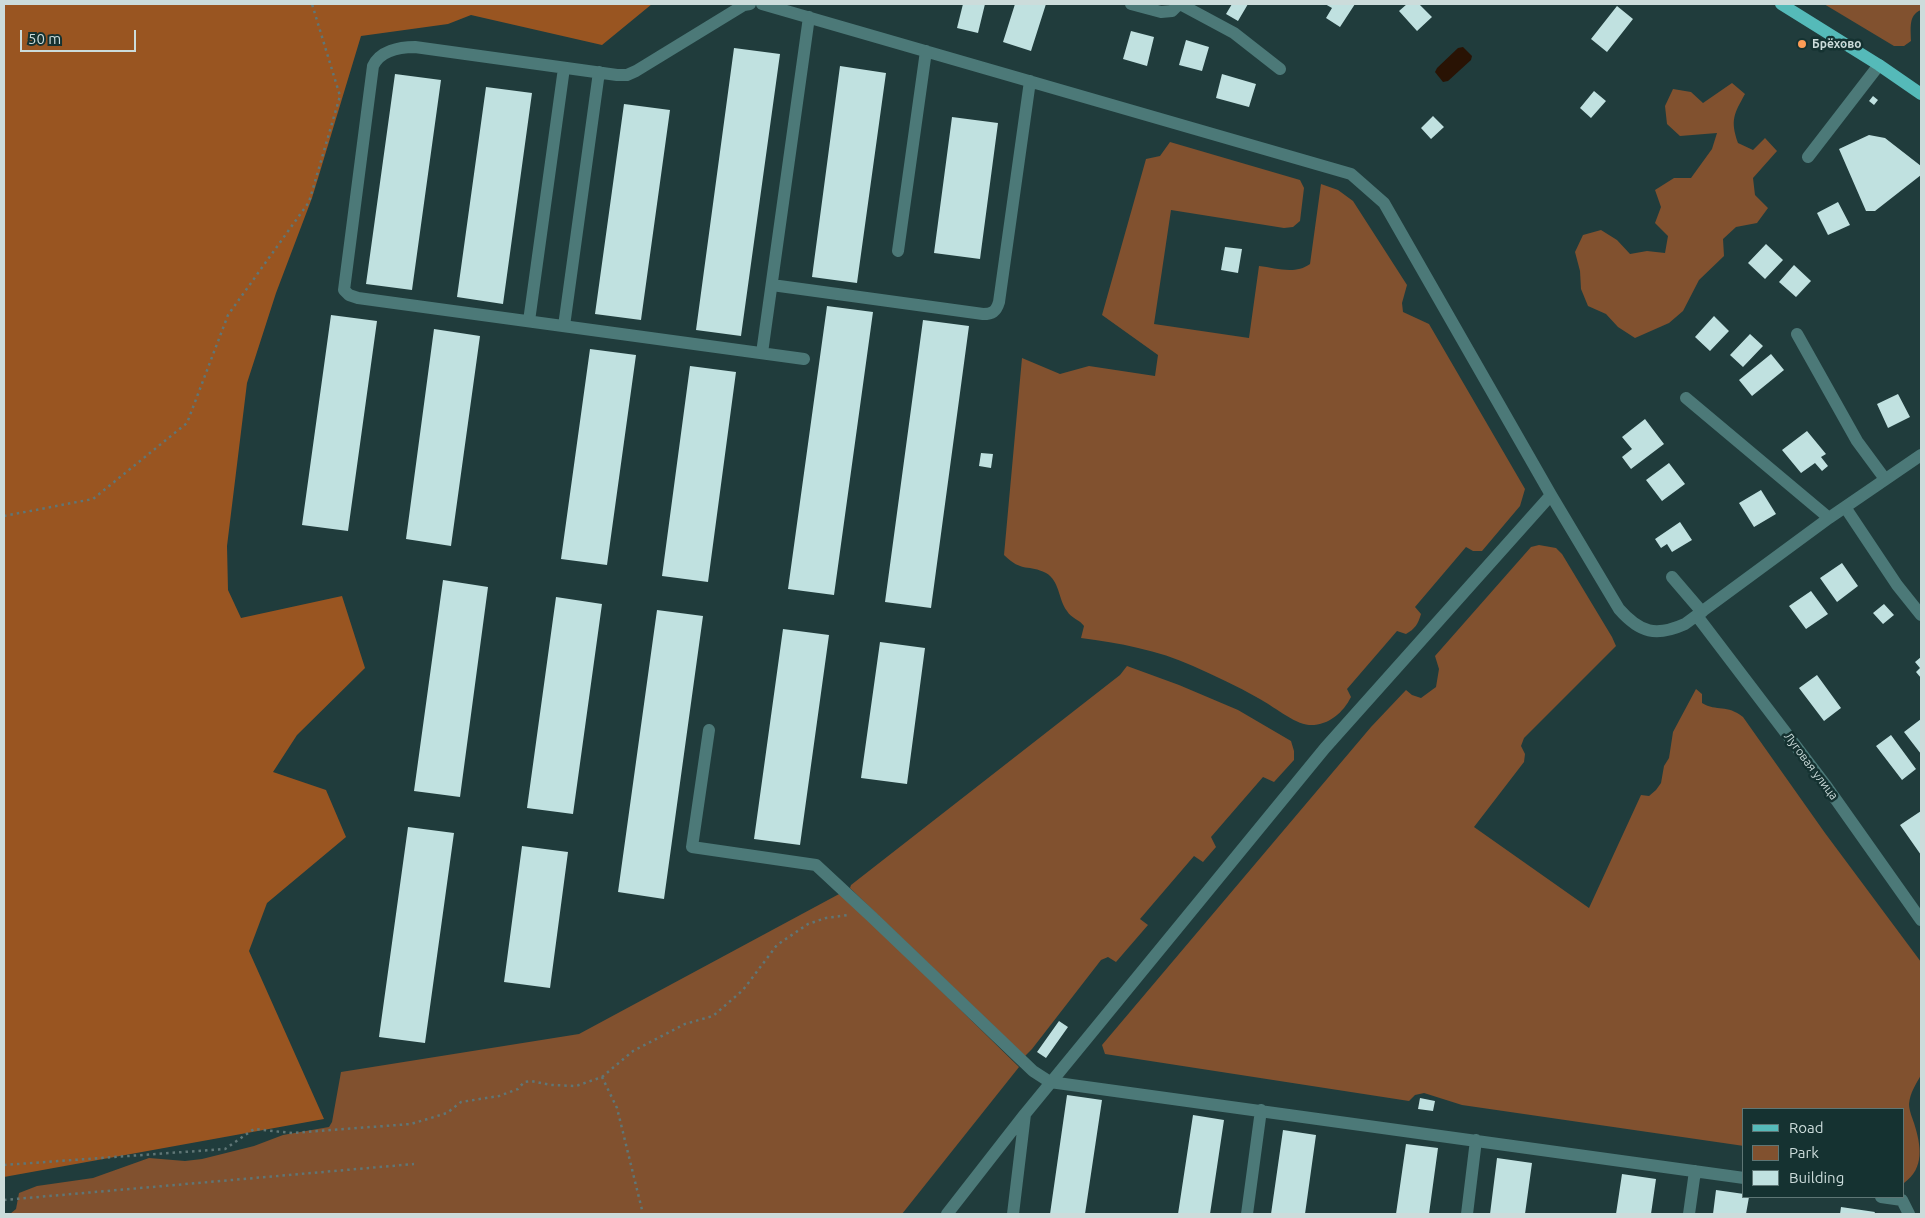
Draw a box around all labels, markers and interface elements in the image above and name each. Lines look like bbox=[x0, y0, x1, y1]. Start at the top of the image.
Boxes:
scale bar bbox=[22, 20, 139, 52]
text: 50 m bbox=[28, 30, 61, 47]
place label: Брёхово bbox=[1812, 37, 1861, 51]
marker: Брёхово bbox=[1796, 38, 1808, 50]
street label: Луговая улица bbox=[1781, 729, 1841, 803]
legend bbox=[1742, 1108, 1905, 1198]
text: Road bbox=[1789, 1119, 1824, 1136]
text: Park bbox=[1789, 1144, 1819, 1161]
text: Building bbox=[1789, 1169, 1844, 1186]

